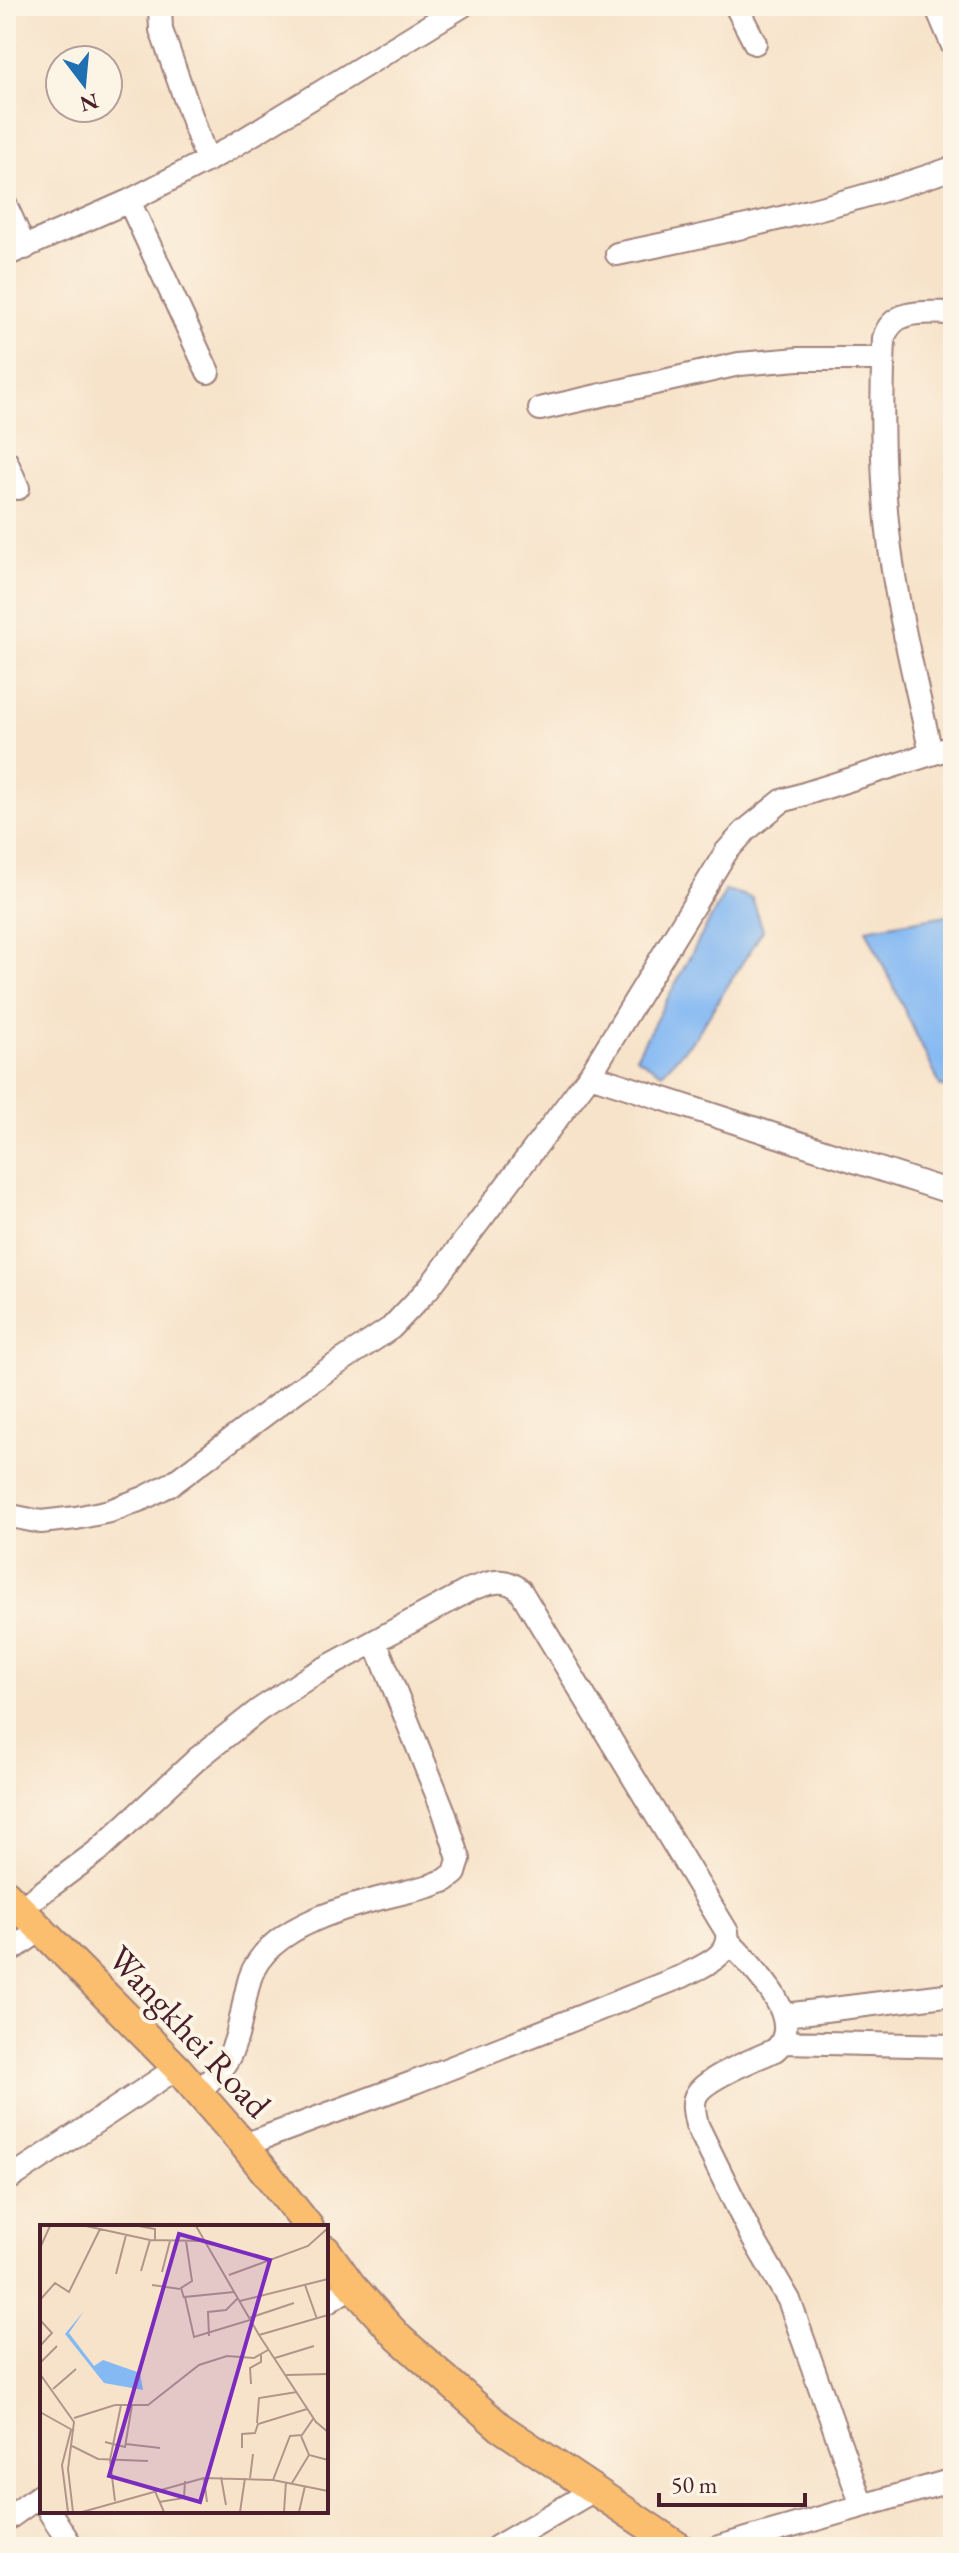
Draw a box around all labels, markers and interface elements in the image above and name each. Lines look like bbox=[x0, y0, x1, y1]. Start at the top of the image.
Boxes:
north arrow bbox=[44, 44, 124, 124]
text: N bbox=[77, 86, 102, 119]
street label: Wangkhei Road bbox=[98, 1935, 282, 2128]
inset map bbox=[40, 2225, 328, 2513]
scale bar bbox=[659, 2457, 805, 2507]
text: 50 m bbox=[671, 2469, 718, 2500]

